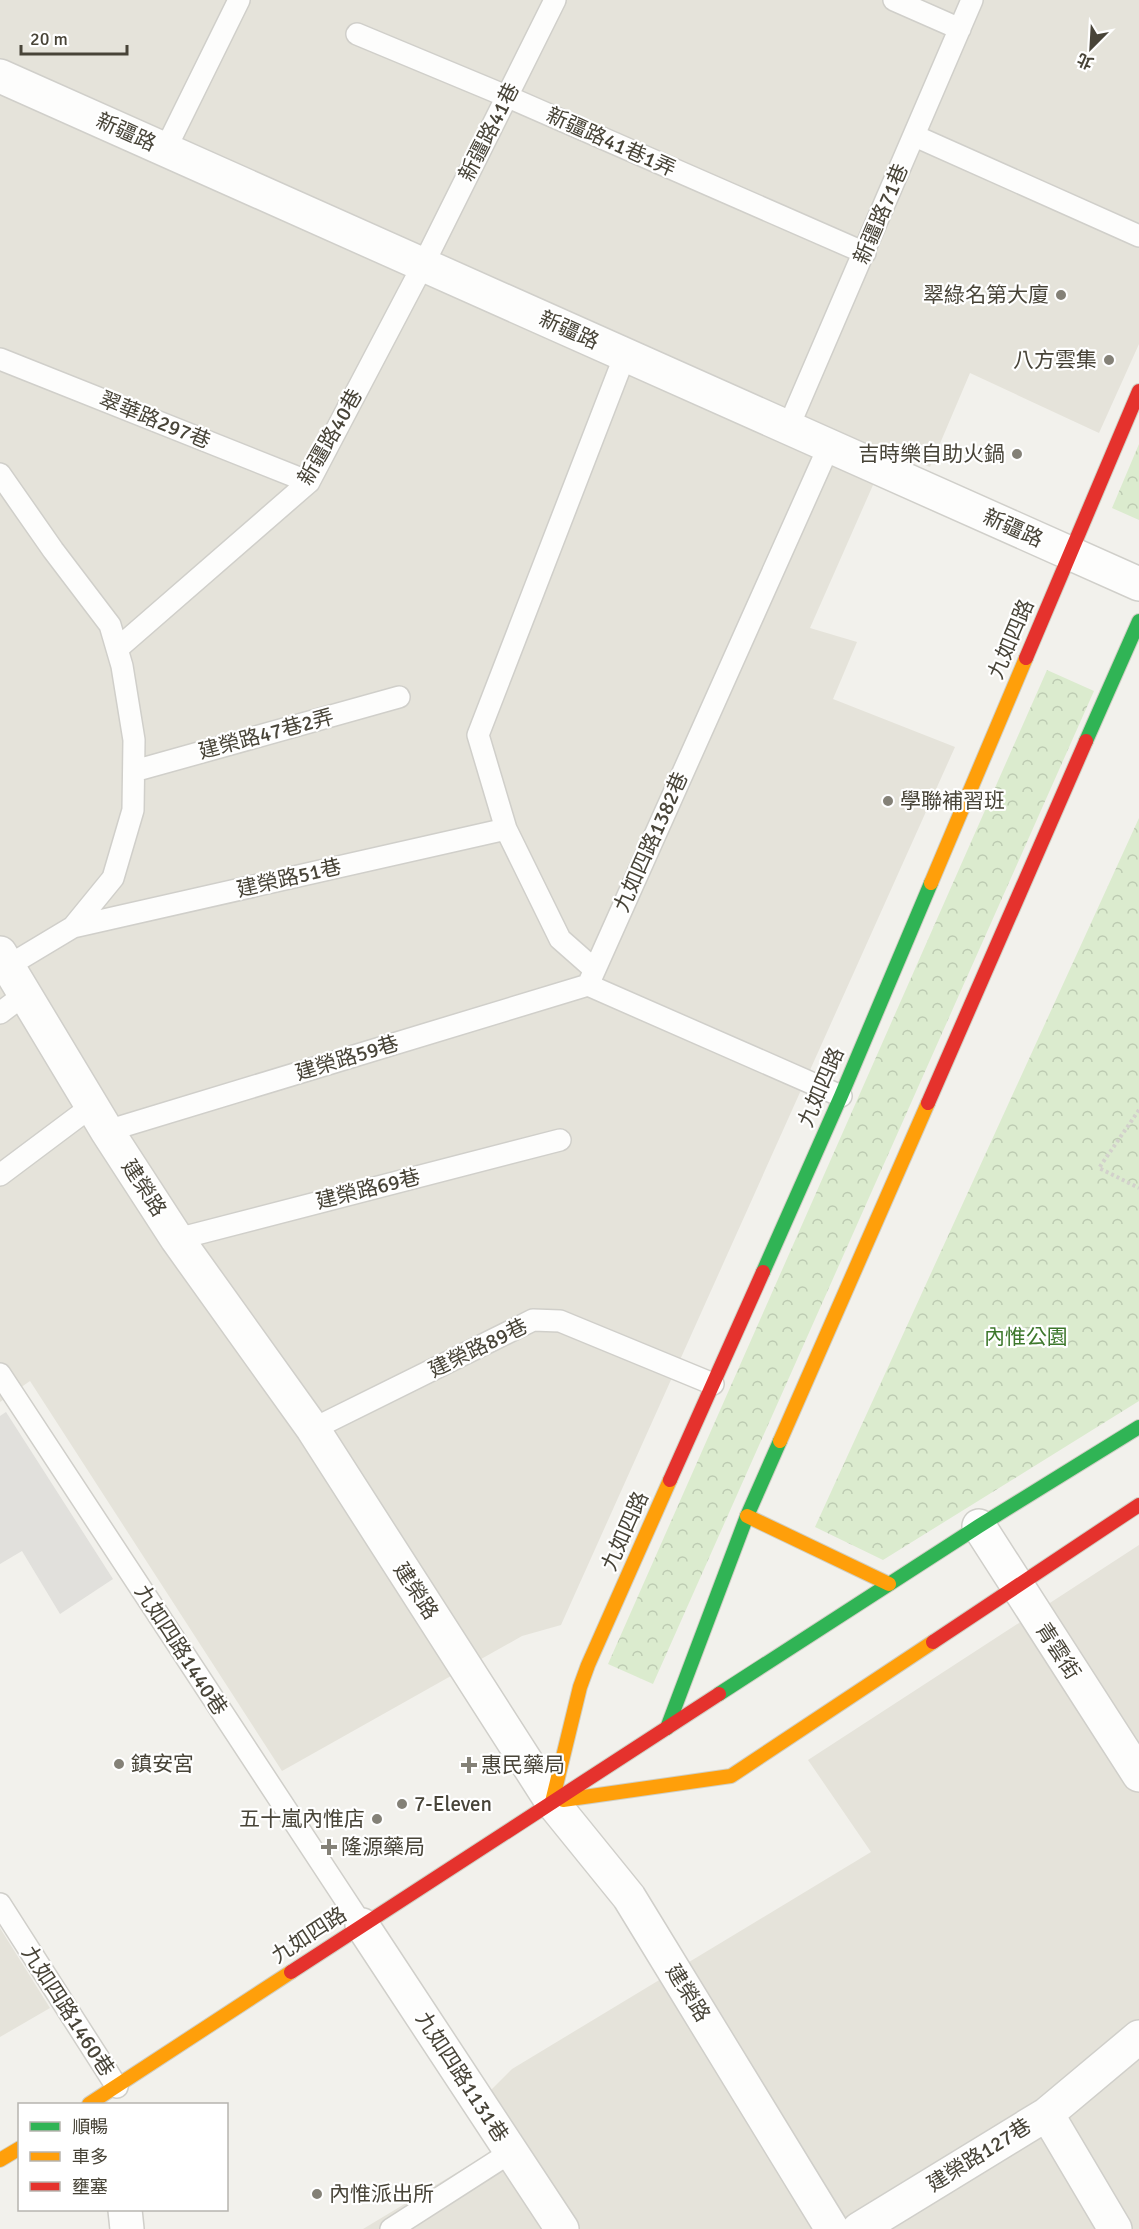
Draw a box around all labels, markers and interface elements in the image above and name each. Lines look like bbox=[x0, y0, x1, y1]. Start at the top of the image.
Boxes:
scale bar bbox=[21, 18, 128, 56]
north arrow bbox=[1061, 18, 1121, 78]
text: 20 m bbox=[30, 28, 68, 50]
text: 北 bbox=[1074, 48, 1097, 73]
street label: 新疆路41巷 bbox=[453, 79, 525, 185]
street label: 新疆路41巷1弄 bbox=[542, 102, 680, 182]
street label: 新疆路 bbox=[92, 107, 160, 157]
street label: 新疆路71巷 bbox=[848, 160, 914, 268]
place label: 翠綠名第大廈 bbox=[923, 282, 1049, 308]
marker: 翠綠名第大廈 bbox=[1054, 288, 1068, 302]
street label: 新疆路 bbox=[535, 305, 603, 355]
place label: 八方雲集 bbox=[1013, 347, 1097, 373]
marker: 八方雲集 bbox=[1102, 353, 1116, 367]
street label: 新疆路40巷 bbox=[292, 384, 368, 490]
street label: 翠華路297巷 bbox=[95, 386, 215, 454]
place label: 吉時樂自助火鍋 bbox=[858, 441, 1005, 467]
marker: 吉時樂自助火鍋 bbox=[1010, 447, 1024, 461]
street label: 新疆路 bbox=[979, 503, 1047, 553]
street label: 九如四路 bbox=[983, 595, 1039, 683]
street label: 建榮路47巷2弄 bbox=[195, 703, 337, 765]
street label: 九如四路1382巷 bbox=[609, 768, 693, 916]
place label: 學聯補習班 bbox=[900, 788, 1005, 814]
marker: 學聯補習班 bbox=[881, 794, 895, 808]
street label: 建榮路51巷 bbox=[234, 853, 344, 903]
street label: 建榮路59巷 bbox=[292, 1030, 402, 1086]
street label: 九如四路 bbox=[793, 1043, 849, 1131]
street label: 建榮路 bbox=[116, 1155, 172, 1221]
street label: 建榮路69巷 bbox=[313, 1163, 423, 1215]
street label: 建榮路89巷 bbox=[424, 1313, 532, 1383]
park label: 內惟公園 bbox=[984, 1324, 1068, 1350]
street label: 九如四路 bbox=[596, 1487, 654, 1575]
street label: 建榮路 bbox=[388, 1558, 444, 1624]
street label: 九如四路1440巷 bbox=[129, 1580, 233, 1720]
street label: 青雲街 bbox=[1030, 1618, 1086, 1684]
place label: 鎮安宮 bbox=[131, 1751, 194, 1777]
place label: 惠民藥局 bbox=[481, 1752, 565, 1778]
marker: 鎮安宮 bbox=[112, 1757, 126, 1771]
marker: 惠民藥局 bbox=[462, 1758, 476, 1772]
place label: 7-Eleven bbox=[414, 1791, 492, 1817]
marker: 7-Eleven bbox=[395, 1797, 409, 1811]
place label: 五十嵐內惟店 bbox=[239, 1806, 365, 1832]
marker: 五十嵐內惟店 bbox=[370, 1812, 384, 1826]
place label: 隆源藥局 bbox=[341, 1834, 425, 1860]
marker: 隆源藥局 bbox=[322, 1840, 336, 1854]
street label: 九如四路 bbox=[267, 1901, 351, 1969]
street label: 九如四路1460巷 bbox=[16, 1941, 120, 2081]
street label: 建榮路 bbox=[660, 1959, 716, 2027]
street label: 九如四路1131巷 bbox=[410, 2007, 514, 2147]
legend bbox=[18, 2103, 228, 2211]
street label: 建榮路127巷 bbox=[922, 2113, 1036, 2197]
text: 順暢 bbox=[72, 2116, 108, 2138]
text: 車多 bbox=[72, 2146, 108, 2168]
text: 壅塞 bbox=[72, 2176, 108, 2198]
place label: 內惟派出所 bbox=[329, 2181, 434, 2207]
marker: 內惟派出所 bbox=[310, 2187, 324, 2201]

